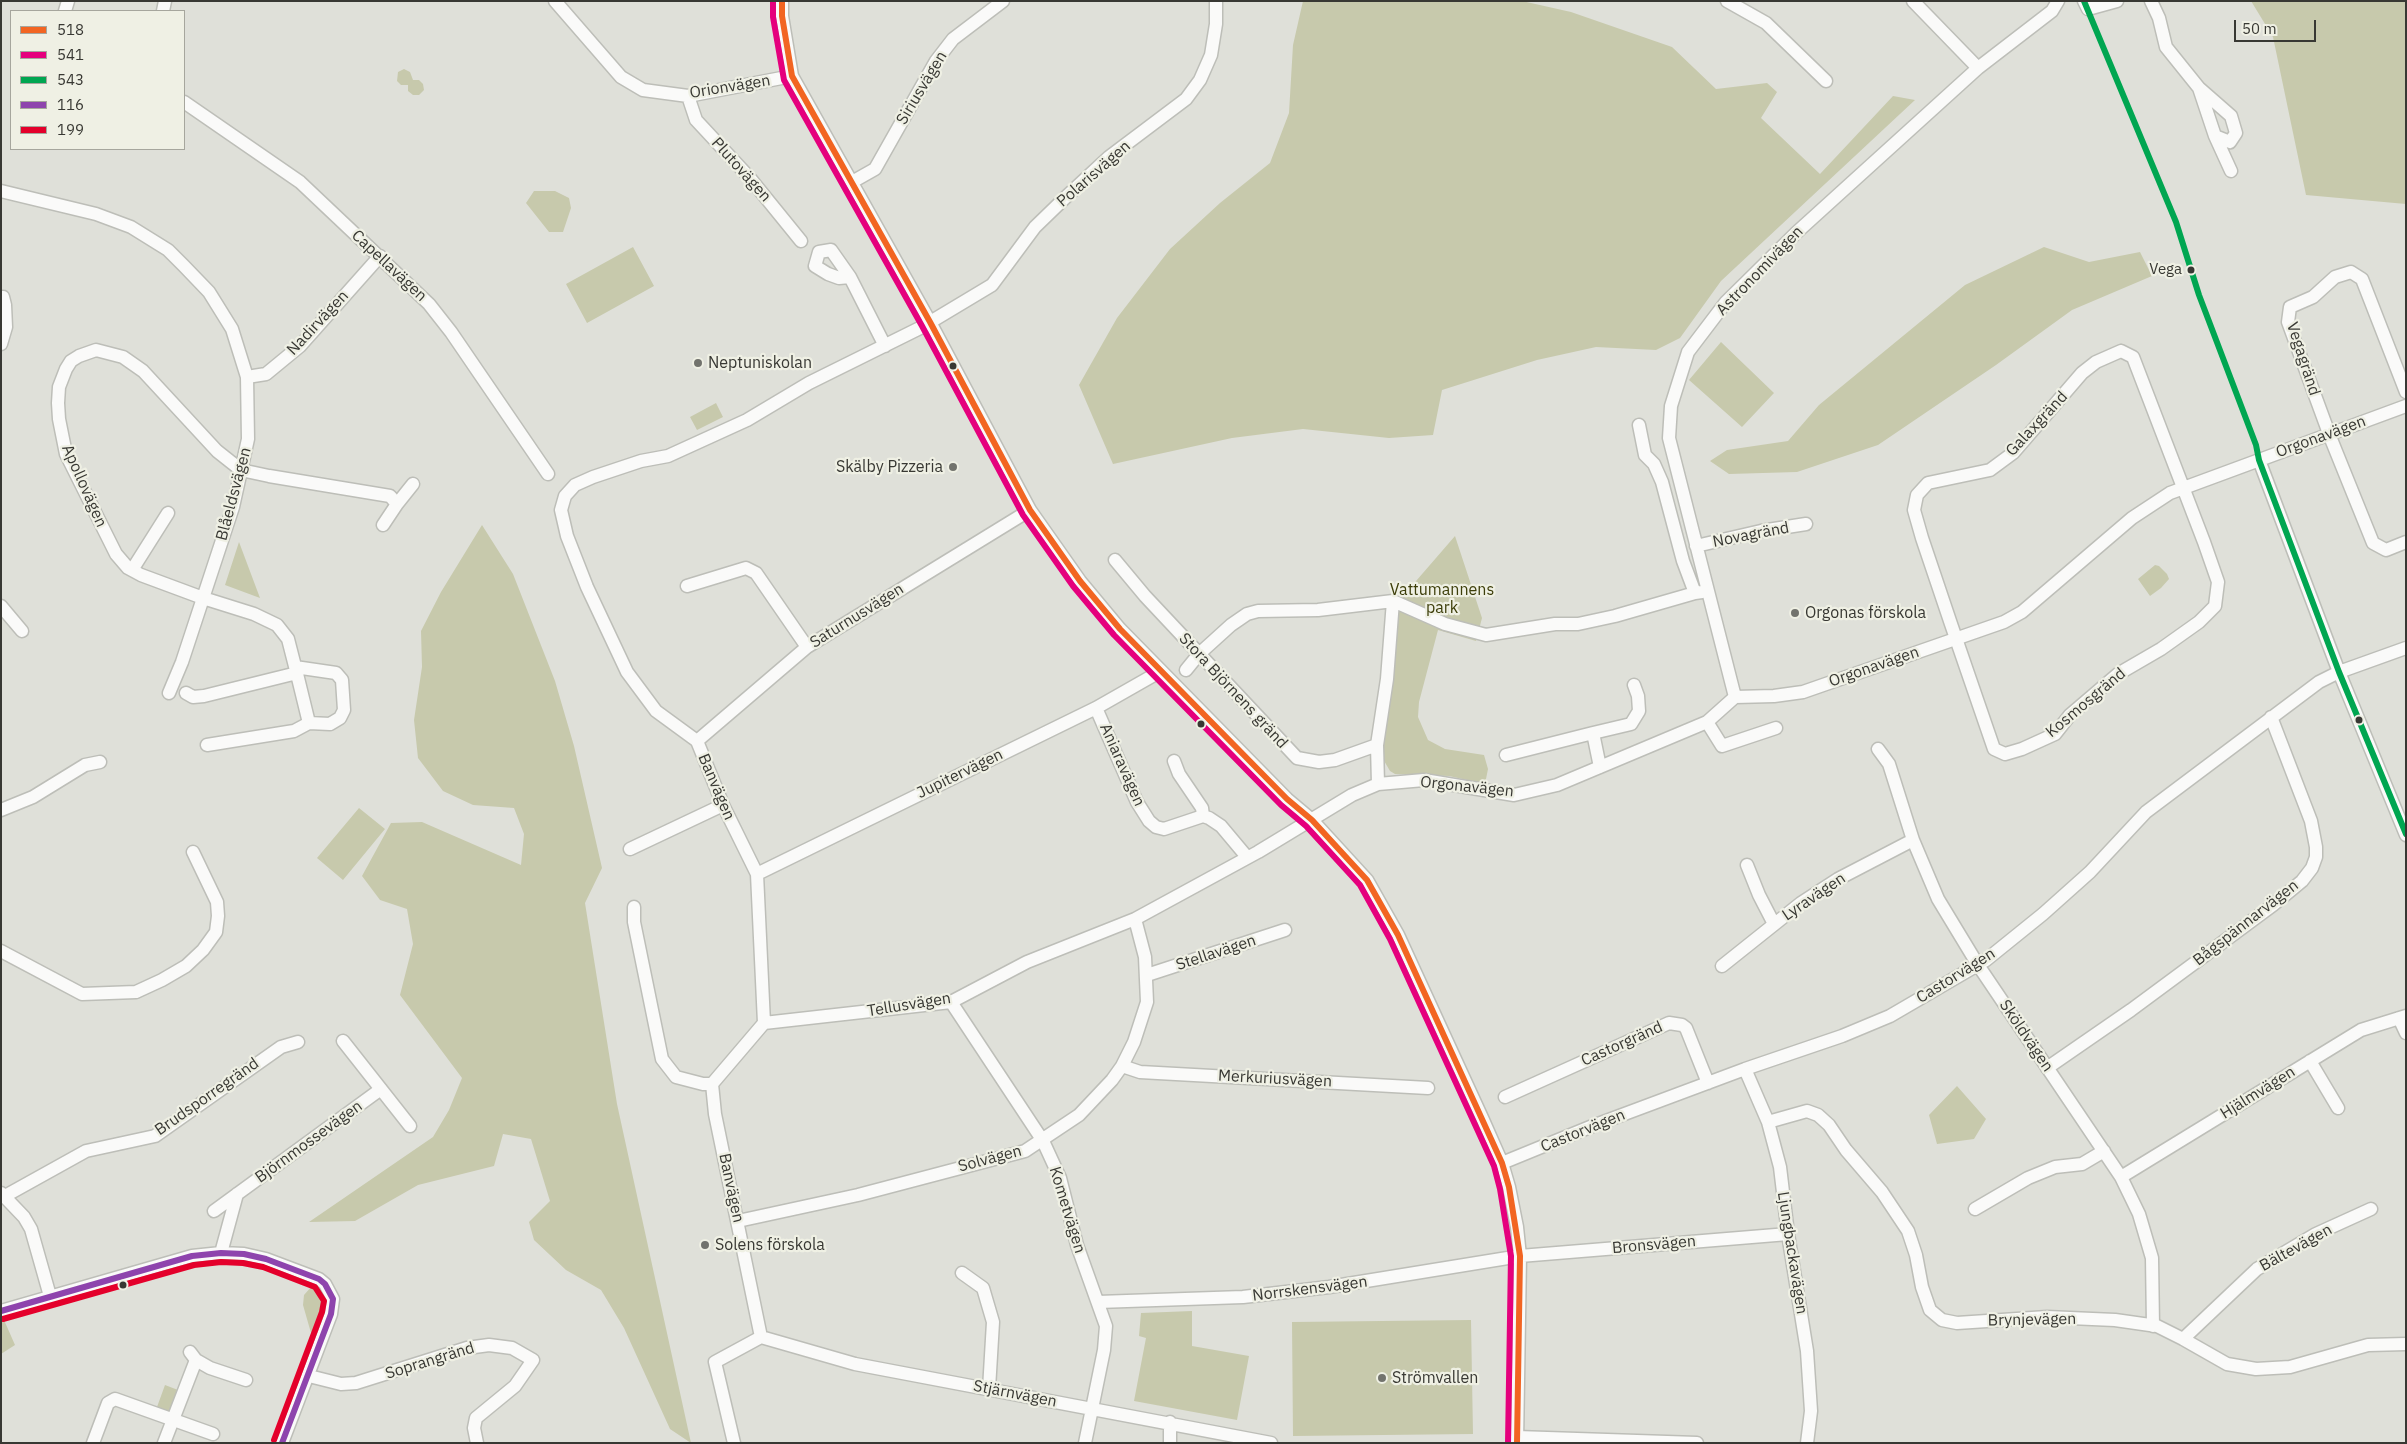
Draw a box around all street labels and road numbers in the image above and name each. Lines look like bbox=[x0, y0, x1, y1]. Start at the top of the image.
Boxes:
street label: Siriusvägen bbox=[893, 48, 951, 128]
street label: Orionvägen bbox=[688, 71, 772, 103]
street label: Plutovägen bbox=[707, 134, 775, 206]
street label: Polarisvägen bbox=[1053, 137, 1135, 211]
street label: Astronomivägen bbox=[1713, 222, 1807, 320]
street label: Capellavägen bbox=[347, 226, 431, 306]
street label: Nadirvägen bbox=[283, 287, 353, 359]
street label: Vegagränd bbox=[2282, 320, 2324, 398]
street label: Galaxgränd bbox=[2002, 388, 2072, 460]
street label: Orgonavägen bbox=[2273, 412, 2369, 462]
street label: Apollovägen bbox=[57, 442, 111, 530]
street label: Blåeldsvägen bbox=[212, 445, 256, 543]
street label: Novagränd bbox=[1711, 518, 1791, 552]
street label: Saturnusvägen bbox=[807, 580, 907, 652]
street label: Stora Björnens gränd bbox=[1175, 629, 1291, 753]
street label: Orgonavägen bbox=[1826, 643, 1922, 691]
street label: Kosmosgränd bbox=[2042, 664, 2130, 742]
street label: Aniaravägen bbox=[1095, 721, 1149, 809]
street label: Jupitervägen bbox=[914, 745, 1006, 803]
street label: Banvägen bbox=[693, 751, 739, 823]
street label: Orgonavägen bbox=[1419, 773, 1515, 801]
street label: Lyravägen bbox=[1779, 869, 1849, 925]
street label: Bågspännarvägen bbox=[2190, 876, 2302, 970]
street label: Stellavägen bbox=[1173, 931, 1259, 975]
street label: Castorvägen bbox=[1913, 944, 1999, 1008]
street label: Tellusvägen bbox=[866, 989, 952, 1021]
street label: Sköldvägen bbox=[1995, 996, 2057, 1076]
street label: Castorgränd bbox=[1578, 1017, 1666, 1071]
street label: Brudsporregränd bbox=[151, 1054, 263, 1140]
street label: Hjälmvägen bbox=[2217, 1062, 2299, 1124]
street label: Merkuriusvägen bbox=[1218, 1066, 1332, 1092]
street label: Björnmossevägen bbox=[252, 1097, 366, 1187]
street label: Castorvägen bbox=[1538, 1105, 1628, 1157]
street label: Solvägen bbox=[956, 1141, 1024, 1177]
street label: Banvägen bbox=[714, 1152, 748, 1224]
street label: Kometvägen bbox=[1045, 1164, 1089, 1256]
street label: Ljungbackavägen bbox=[1773, 1190, 1811, 1316]
street label: Bältevägen bbox=[2256, 1220, 2336, 1276]
street label: Bronsvägen bbox=[1611, 1232, 1697, 1258]
street label: Norrskensvägen bbox=[1251, 1272, 1369, 1306]
street label: Brynjevägen bbox=[1987, 1310, 2077, 1330]
street label: Soprangränd bbox=[383, 1338, 477, 1384]
street label: Stjärnvägen bbox=[972, 1376, 1058, 1412]

